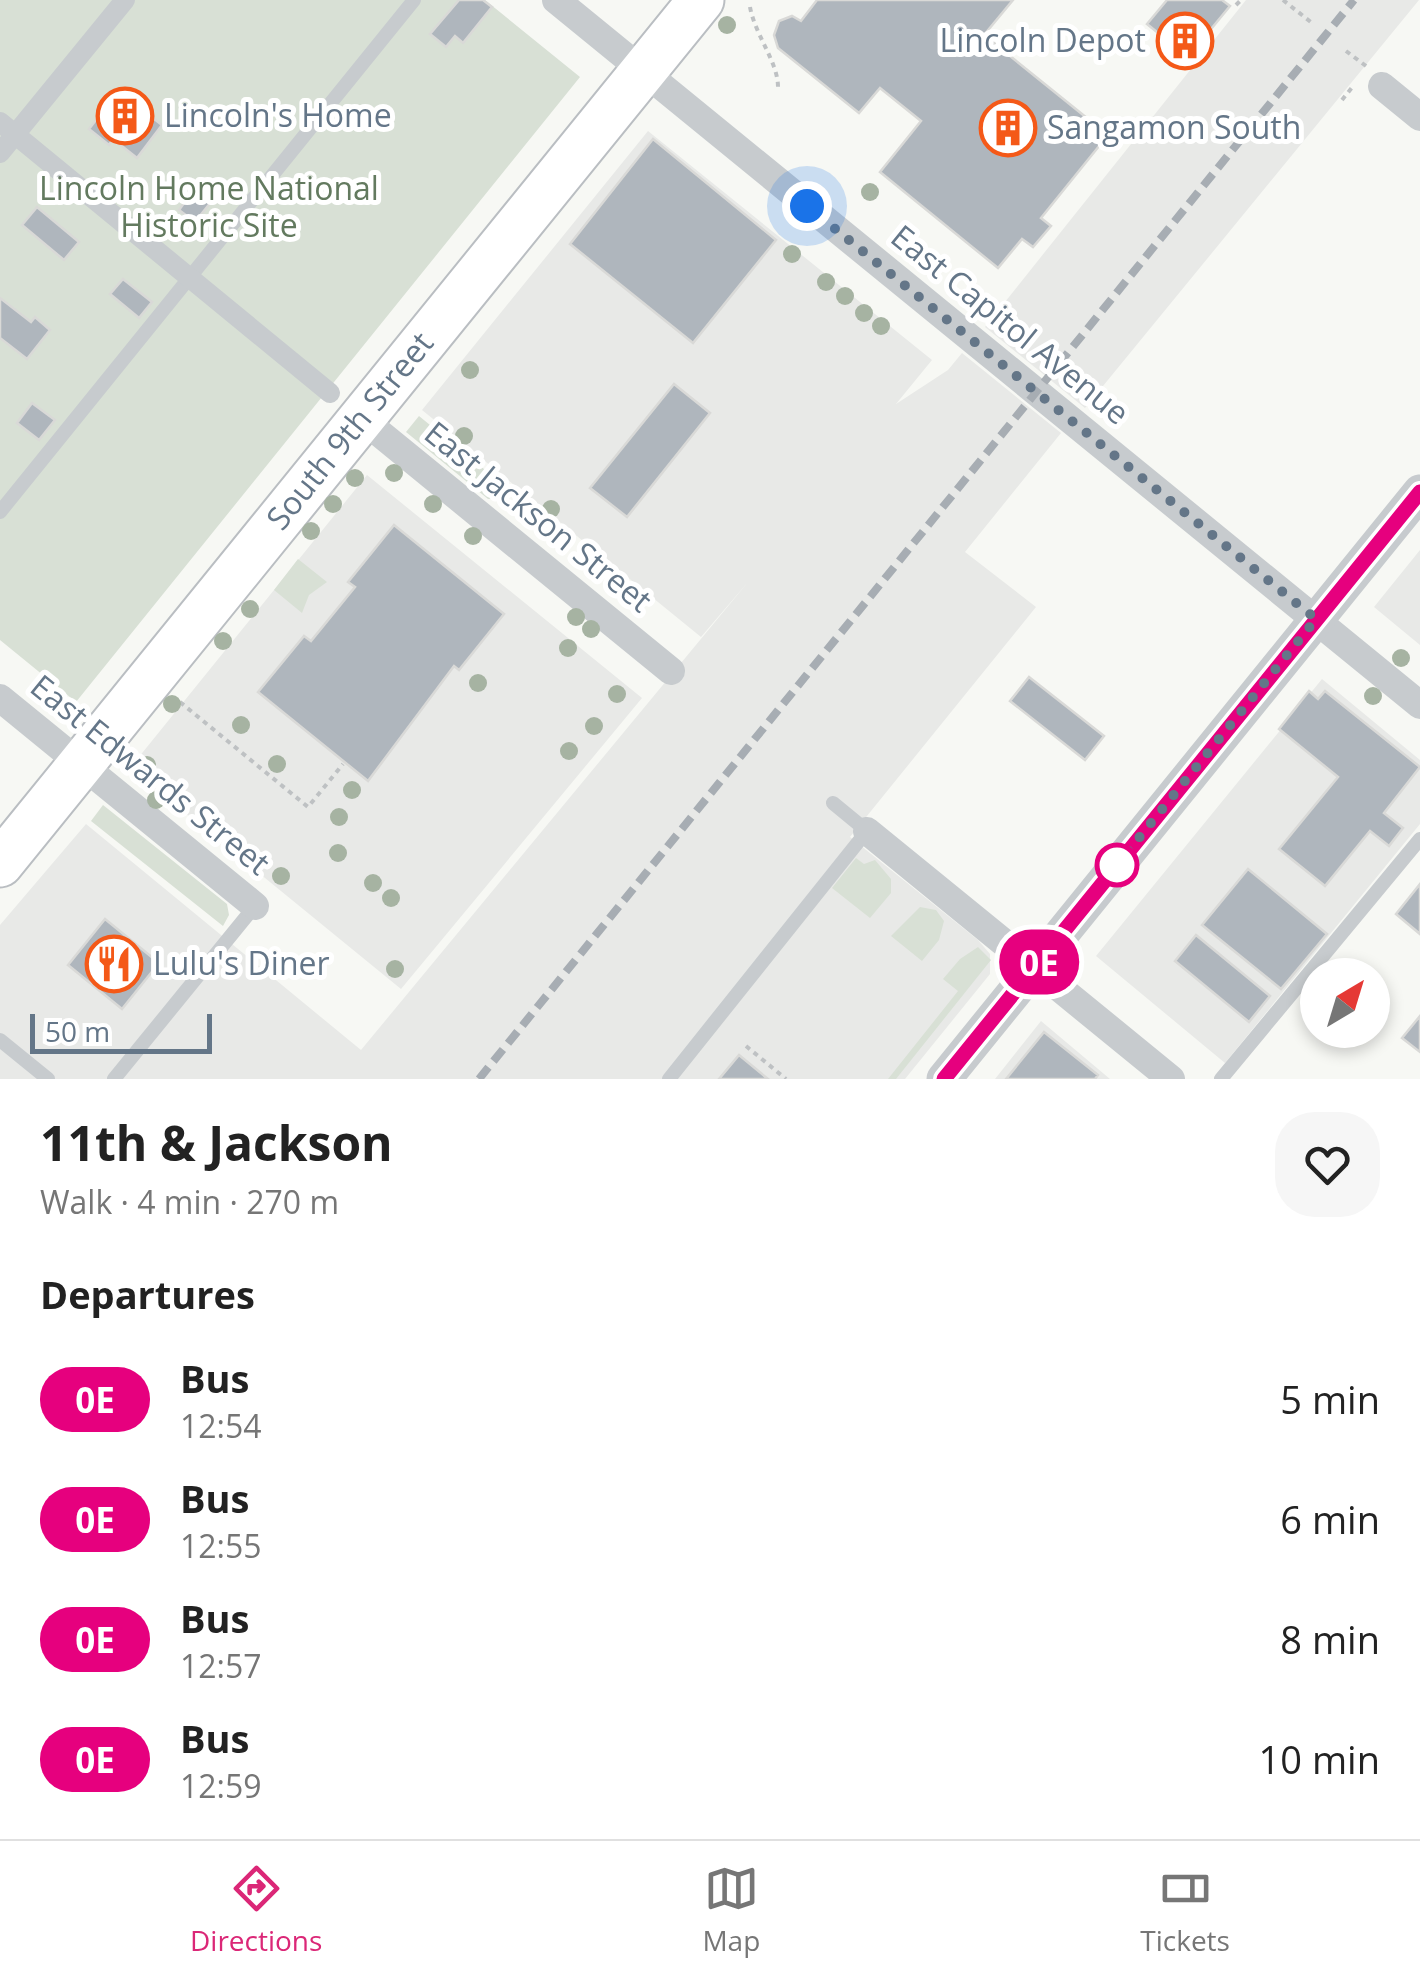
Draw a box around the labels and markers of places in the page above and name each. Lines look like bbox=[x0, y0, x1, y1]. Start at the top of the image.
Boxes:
building icon: Lincoln Depot bbox=[1155, 11, 1215, 71]
place label: Lincoln Depot bbox=[940, 18, 1146, 61]
building icon: Lincoln's Home bbox=[95, 86, 155, 146]
place label: Lincoln's Home bbox=[164, 93, 392, 136]
building icon: Sangamon South bbox=[978, 98, 1038, 158]
place label: Sangamon South bbox=[1047, 105, 1301, 148]
unlabelled marker bbox=[1096, 844, 1138, 886]
restaurant icon: Lulu's Diner bbox=[84, 934, 144, 994]
place label: Lulu's Diner bbox=[153, 941, 330, 984]

